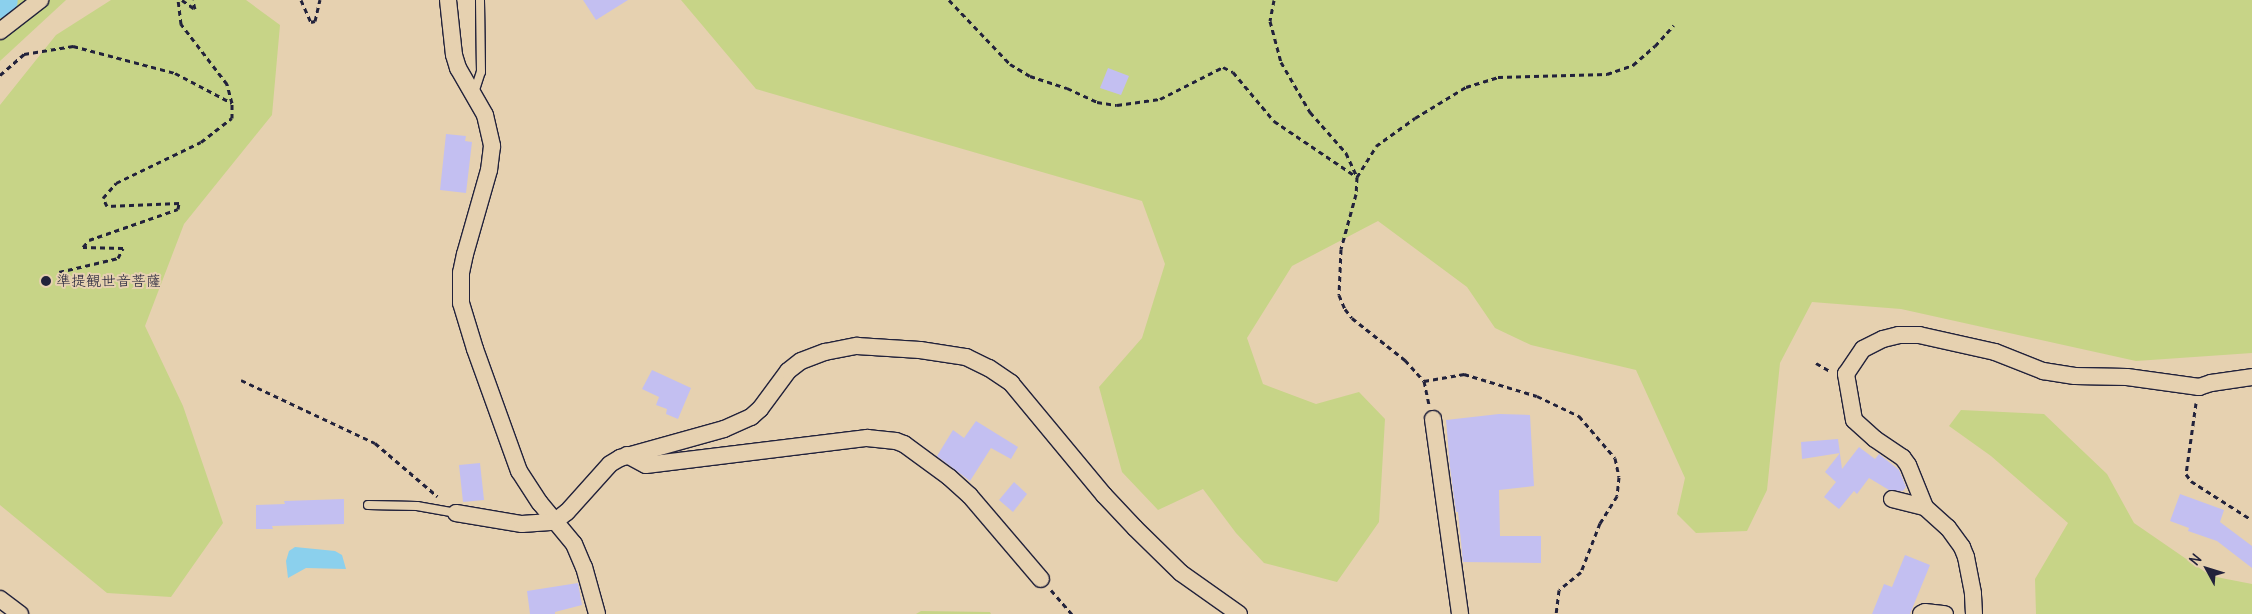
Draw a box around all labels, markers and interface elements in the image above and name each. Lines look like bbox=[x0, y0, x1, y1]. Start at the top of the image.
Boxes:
place label: 準提観世音菩薩 bbox=[56, 272, 161, 290]
marker: 準提観世音菩薩 bbox=[40, 275, 52, 287]
north arrow bbox=[2182, 544, 2232, 594]
text: N bbox=[2185, 550, 2205, 569]

